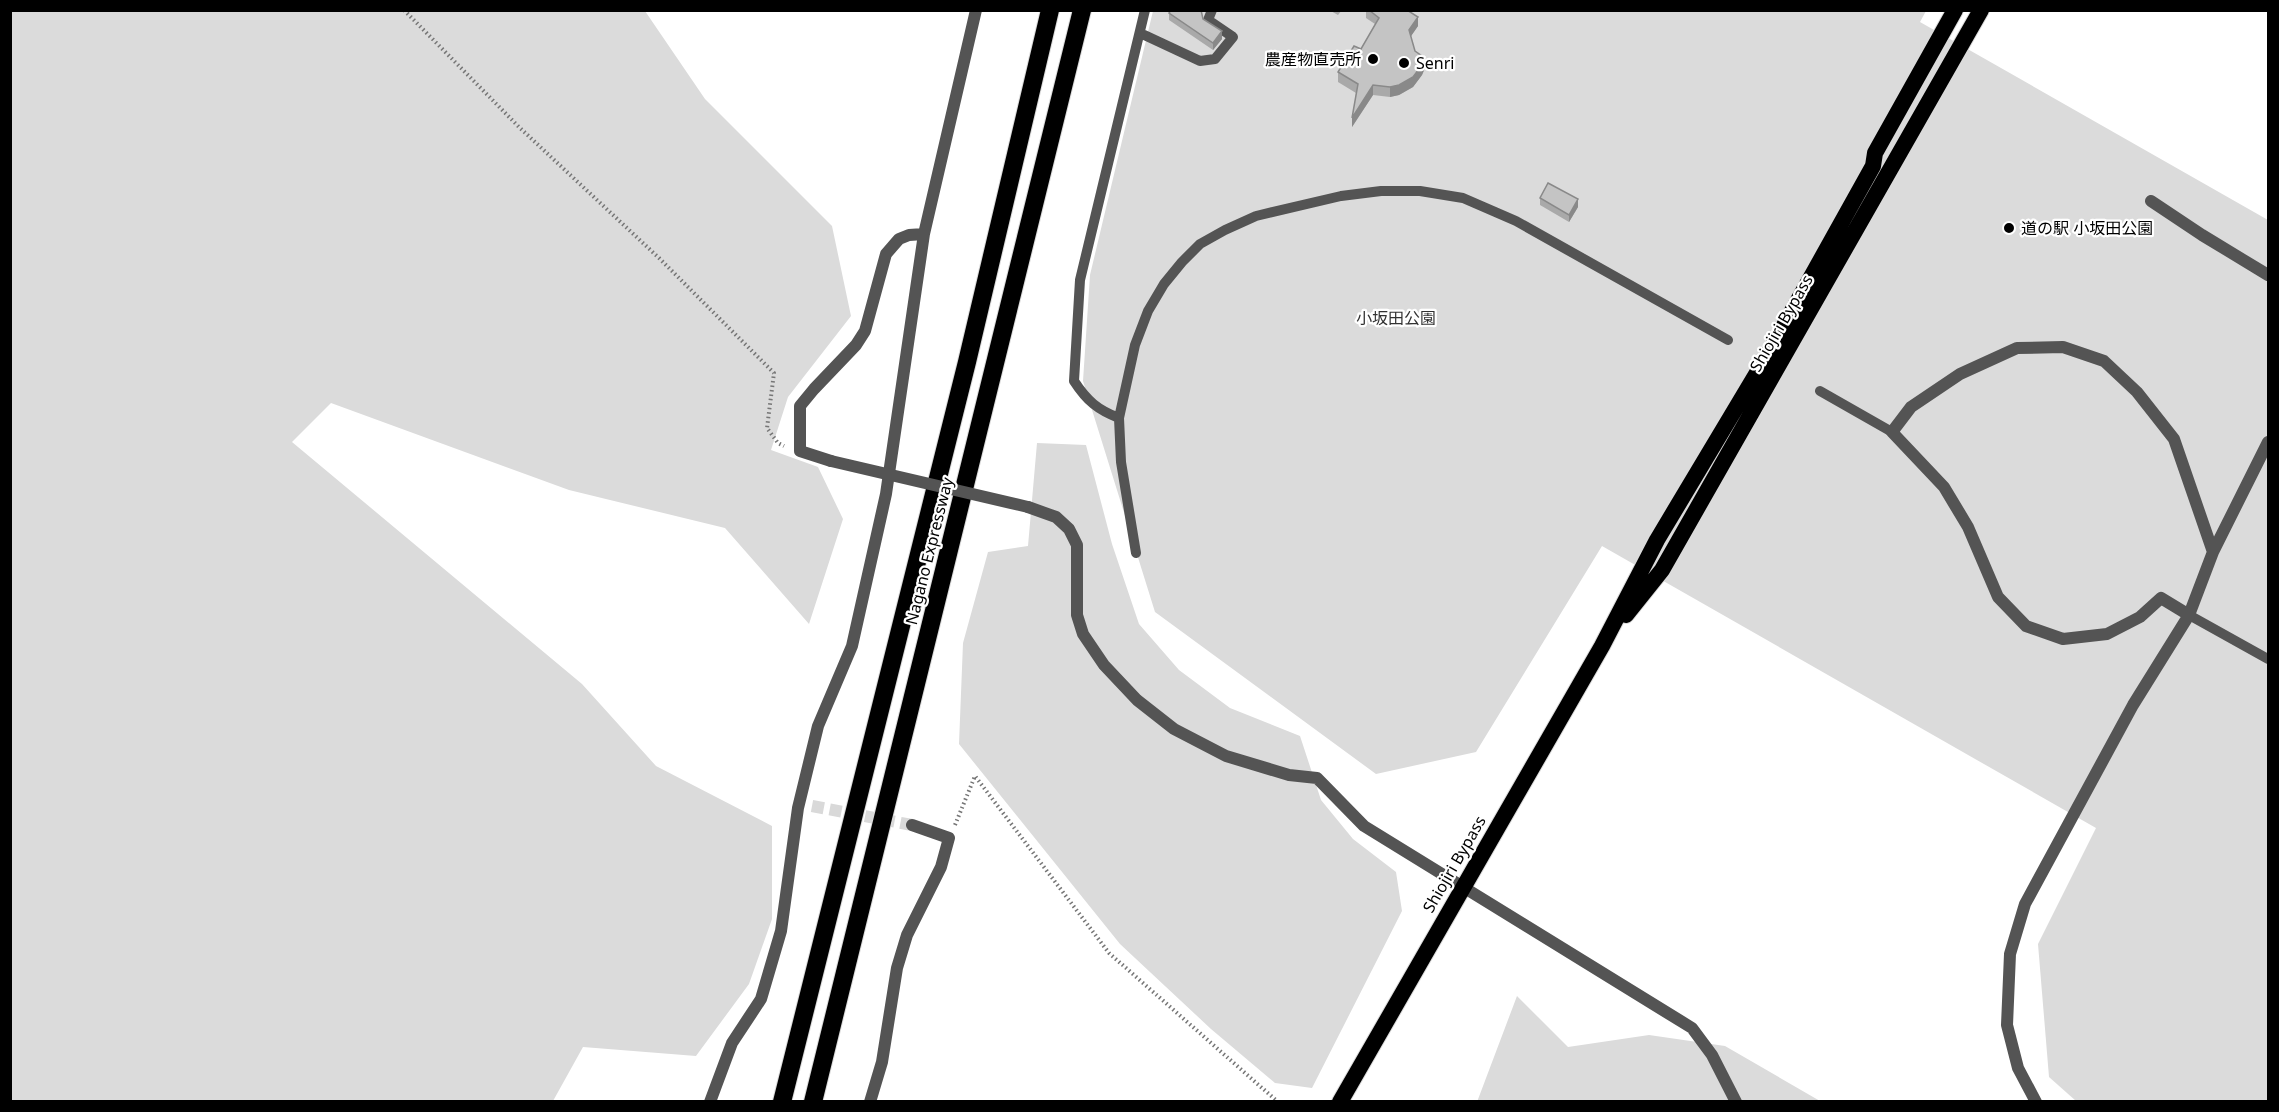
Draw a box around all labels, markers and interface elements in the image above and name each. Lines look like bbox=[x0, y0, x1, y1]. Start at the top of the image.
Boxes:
place label: 農産物直売所 bbox=[1265, 48, 1361, 70]
marker: 農産物直売所 bbox=[1366, 52, 1380, 66]
place label: Senri bbox=[1416, 52, 1454, 74]
marker: Senri bbox=[1397, 56, 1411, 70]
place label: 道の駅 小坂田公園 bbox=[2021, 217, 2153, 239]
marker: 道の駅 小坂田公園 bbox=[2002, 221, 2016, 235]
street label: Shiojiri Bypass bbox=[1744, 271, 1818, 375]
park label: 小坂田公園 bbox=[1356, 307, 1436, 329]
street label: Nagano Expressway bbox=[900, 474, 958, 627]
street label: Shiojiri Bypass bbox=[1417, 812, 1491, 916]

